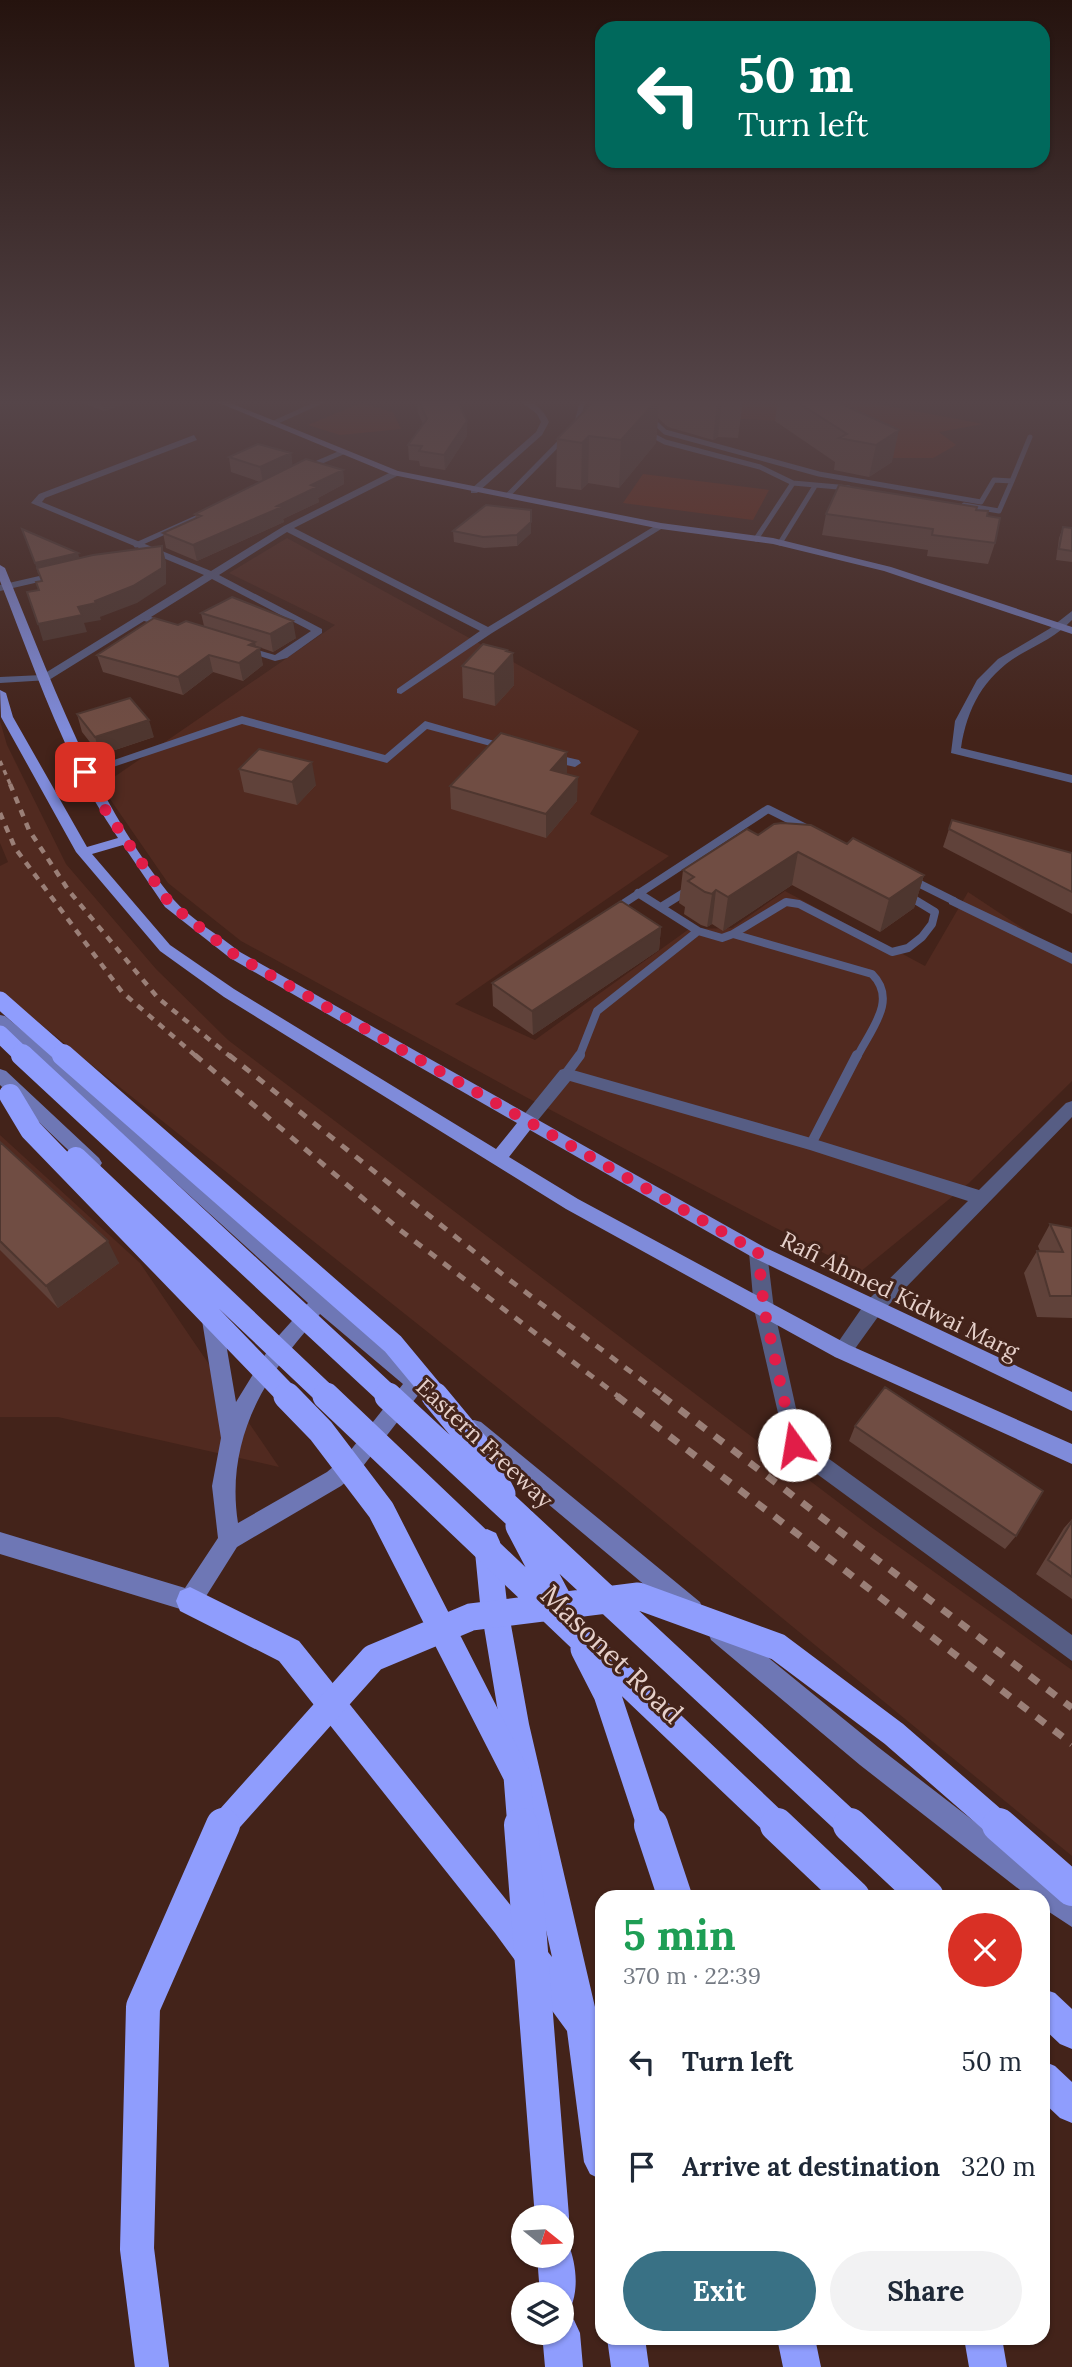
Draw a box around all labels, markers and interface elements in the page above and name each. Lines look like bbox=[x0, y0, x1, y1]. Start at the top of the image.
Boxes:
text: 50 m bbox=[738, 43, 854, 105]
icon: left bbox=[623, 49, 714, 140]
text: Turn left bbox=[738, 104, 868, 145]
pin bbox=[55, 742, 115, 802]
icon: arrive bbox=[66, 753, 104, 791]
street label: Rafi Ahmed Kidwai Marg bbox=[776, 1225, 1025, 1366]
street label: Eastern Freeway bbox=[410, 1372, 560, 1515]
position arrow bbox=[757, 1408, 831, 1482]
street label: Masonet Road bbox=[533, 1577, 691, 1731]
text: 5 min bbox=[623, 1908, 736, 1962]
button: close bbox=[948, 1913, 1022, 1987]
text: 370 m · 22:39 bbox=[623, 1961, 761, 1990]
icon: left bbox=[623, 2043, 661, 2081]
text: Turn left bbox=[682, 2045, 793, 2078]
text: 50 m bbox=[962, 2045, 1022, 2078]
icon: arrive bbox=[623, 2148, 661, 2186]
text: Arrive at destination bbox=[682, 2150, 940, 2183]
text: 320 m bbox=[961, 2150, 1036, 2183]
north arrow bbox=[511, 2205, 574, 2268]
map controls bbox=[511, 2205, 574, 2345]
button: Exit bbox=[623, 2251, 816, 2331]
button: Share bbox=[830, 2251, 1022, 2331]
button: layers bbox=[511, 2282, 574, 2345]

